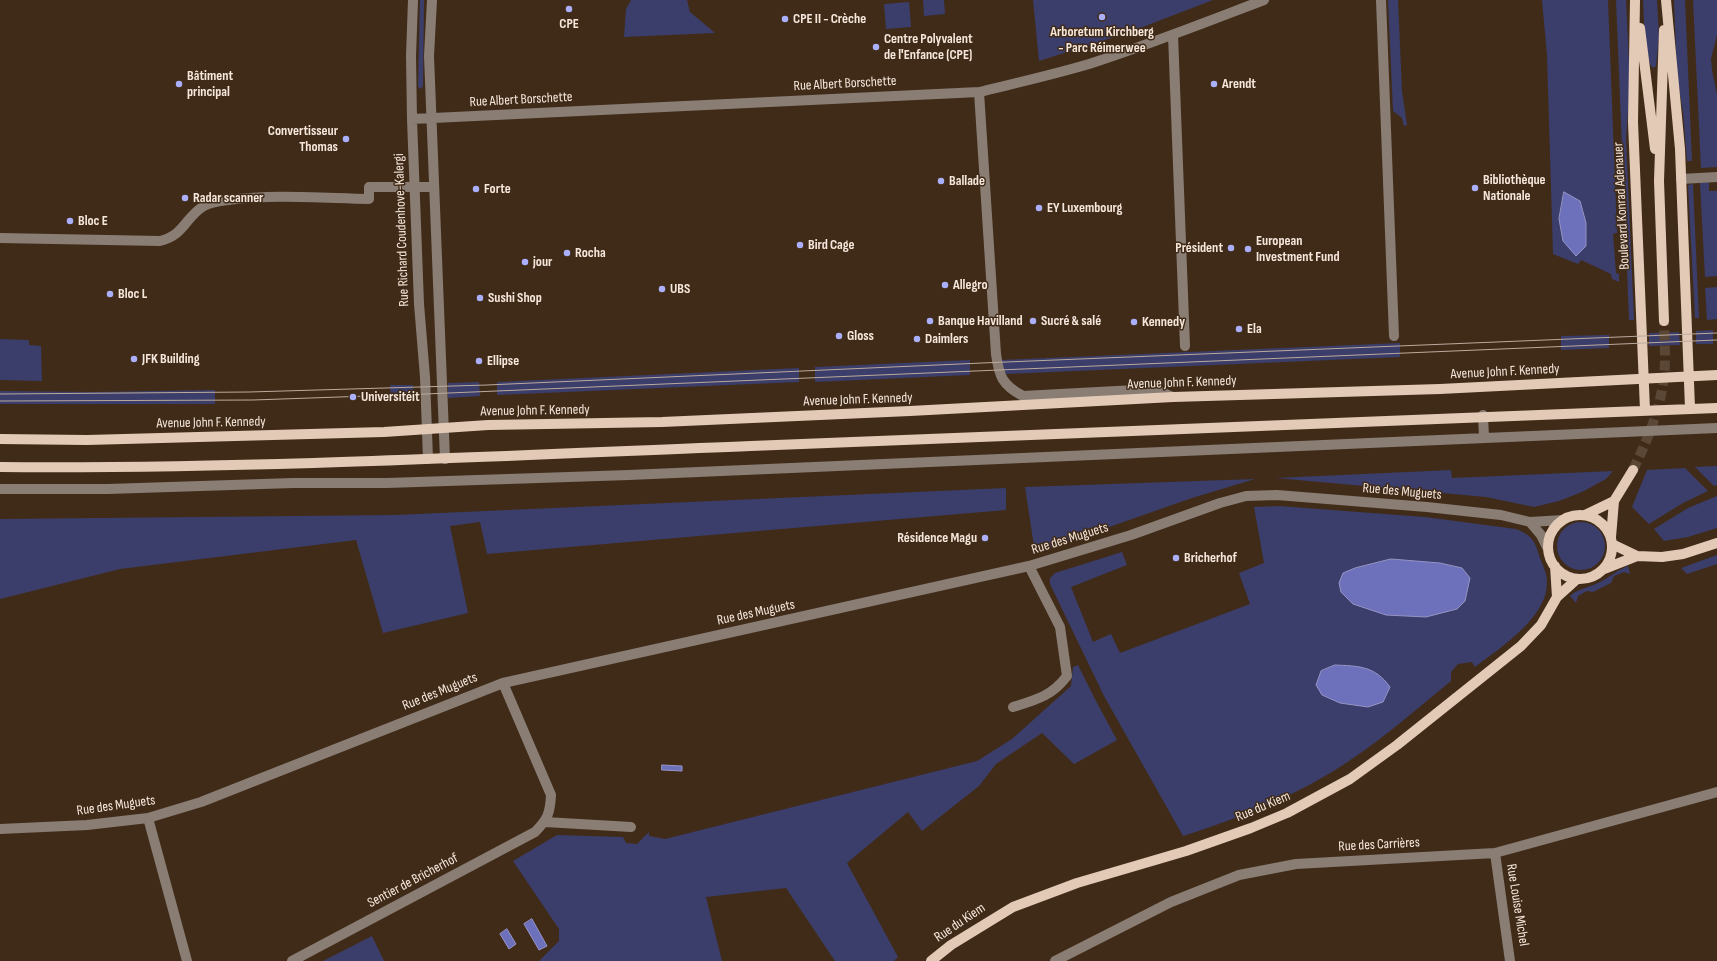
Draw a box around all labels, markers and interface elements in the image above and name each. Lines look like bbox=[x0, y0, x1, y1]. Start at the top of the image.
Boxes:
marker: CPE bbox=[564, 4, 574, 14]
place label: CPE II - Crèche bbox=[793, 11, 866, 27]
marker: Arboretum Kirchberg - Parc Réimerwee bbox=[1097, 12, 1107, 22]
marker: CPE II - Crèche bbox=[780, 14, 790, 24]
place label: CPE bbox=[559, 16, 579, 32]
place label: Arboretum Kirchberg - Parc Réimerwee bbox=[1050, 24, 1154, 56]
place label: Centre Polyvalent de l'Enfance (CPE) bbox=[884, 31, 973, 64]
marker: Centre Polyvalent de l'Enfance (CPE) bbox=[871, 42, 881, 52]
place label: Bâtiment principal bbox=[187, 68, 233, 100]
street label: Rue Albert Borschette bbox=[793, 73, 897, 95]
place label: Arendt bbox=[1222, 76, 1256, 92]
marker: Bâtiment principal bbox=[174, 79, 184, 89]
marker: Arendt bbox=[1209, 79, 1219, 89]
street label: Rue Albert Borschette bbox=[469, 89, 573, 111]
place label: Convertisseur Thomas bbox=[268, 123, 338, 156]
marker: Convertisseur Thomas bbox=[341, 134, 351, 144]
street label: Boulevard Konrad Adenauer bbox=[1610, 142, 1634, 270]
street label: Rue Richard Coudenhove-Kalergi bbox=[391, 153, 413, 307]
place label: Bibliothèque Nationale bbox=[1483, 172, 1546, 204]
place label: Ballade bbox=[949, 173, 985, 189]
marker: Ballade bbox=[936, 176, 946, 186]
place label: Forte bbox=[484, 181, 511, 197]
marker: Bibliothèque Nationale bbox=[1470, 183, 1480, 193]
marker: Forte bbox=[471, 184, 481, 194]
place label: Radar scanner bbox=[193, 190, 263, 206]
marker: Radar scanner bbox=[180, 193, 190, 203]
place label: EY Luxembourg bbox=[1047, 200, 1122, 216]
marker: EY Luxembourg bbox=[1034, 203, 1044, 213]
place label: Bloc E bbox=[78, 213, 108, 229]
marker: Bloc E bbox=[65, 216, 75, 226]
place label: European Investment Fund bbox=[1256, 233, 1340, 266]
place label: Bird Cage bbox=[808, 237, 855, 253]
marker: Bird Cage bbox=[795, 240, 805, 250]
place label: Président bbox=[1175, 240, 1223, 256]
marker: Président bbox=[1226, 243, 1236, 253]
marker: European Investment Fund bbox=[1243, 244, 1253, 254]
place label: Rocha bbox=[575, 245, 606, 261]
marker: Rocha bbox=[562, 248, 572, 258]
place label: jour bbox=[533, 254, 552, 270]
marker: jour bbox=[520, 257, 530, 267]
place label: Allegro bbox=[953, 277, 988, 293]
marker: Allegro bbox=[940, 280, 950, 290]
place label: UBS bbox=[670, 281, 690, 297]
marker: UBS bbox=[657, 284, 667, 294]
place label: Bloc L bbox=[118, 286, 147, 302]
marker: Bloc L bbox=[105, 289, 115, 299]
place label: Sushi Shop bbox=[488, 290, 542, 306]
marker: Sushi Shop bbox=[475, 293, 485, 303]
place label: Banque Havilland bbox=[938, 313, 1023, 329]
place label: Sucré & salé bbox=[1041, 313, 1101, 329]
place label: Kennedy bbox=[1142, 314, 1185, 330]
marker: Banque Havilland bbox=[925, 316, 935, 326]
marker: Sucré & salé bbox=[1028, 316, 1038, 326]
marker: Kennedy bbox=[1129, 317, 1139, 327]
place label: Ela bbox=[1247, 321, 1262, 337]
marker: Ela bbox=[1234, 324, 1244, 334]
place label: Gloss bbox=[847, 328, 874, 344]
marker: Gloss bbox=[834, 331, 844, 341]
place label: Daimlers bbox=[925, 331, 968, 347]
marker: Daimlers bbox=[912, 334, 922, 344]
place label: JFK Building bbox=[142, 351, 200, 367]
place label: Ellipse bbox=[487, 353, 519, 369]
marker: JFK Building bbox=[129, 354, 139, 364]
marker: Ellipse bbox=[474, 356, 484, 366]
street label: Avenue John F. Kennedy bbox=[1450, 361, 1560, 383]
street label: Avenue John F. Kennedy bbox=[1127, 373, 1237, 393]
place label: Universitéit bbox=[361, 389, 420, 405]
street label: Avenue John F. Kennedy bbox=[803, 390, 913, 410]
marker: Universitéit bbox=[348, 392, 358, 402]
street label: Avenue John F. Kennedy bbox=[480, 402, 590, 420]
street label: Avenue John F. Kennedy bbox=[156, 414, 266, 432]
street label: Rue des Muguets bbox=[1362, 480, 1442, 504]
street label: Rue des Muguets bbox=[1030, 519, 1110, 559]
place label: Résidence Magu bbox=[897, 530, 977, 546]
marker: Résidence Magu bbox=[980, 533, 990, 543]
place label: Bricherhof bbox=[1184, 550, 1237, 566]
marker: Bricherhof bbox=[1171, 553, 1181, 563]
street label: Rue des Muguets bbox=[715, 597, 797, 629]
street label: Rue des Muguets bbox=[400, 669, 480, 715]
street label: Rue du Kiem bbox=[1233, 788, 1293, 826]
street label: Rue des Muguets bbox=[76, 792, 156, 820]
street label: Rue des Carrières bbox=[1338, 834, 1420, 856]
street label: Sentier de Bricherhof bbox=[365, 850, 461, 912]
street label: Rue Louise Michel bbox=[1502, 863, 1532, 947]
street label: Rue du Kiem bbox=[931, 900, 989, 946]

